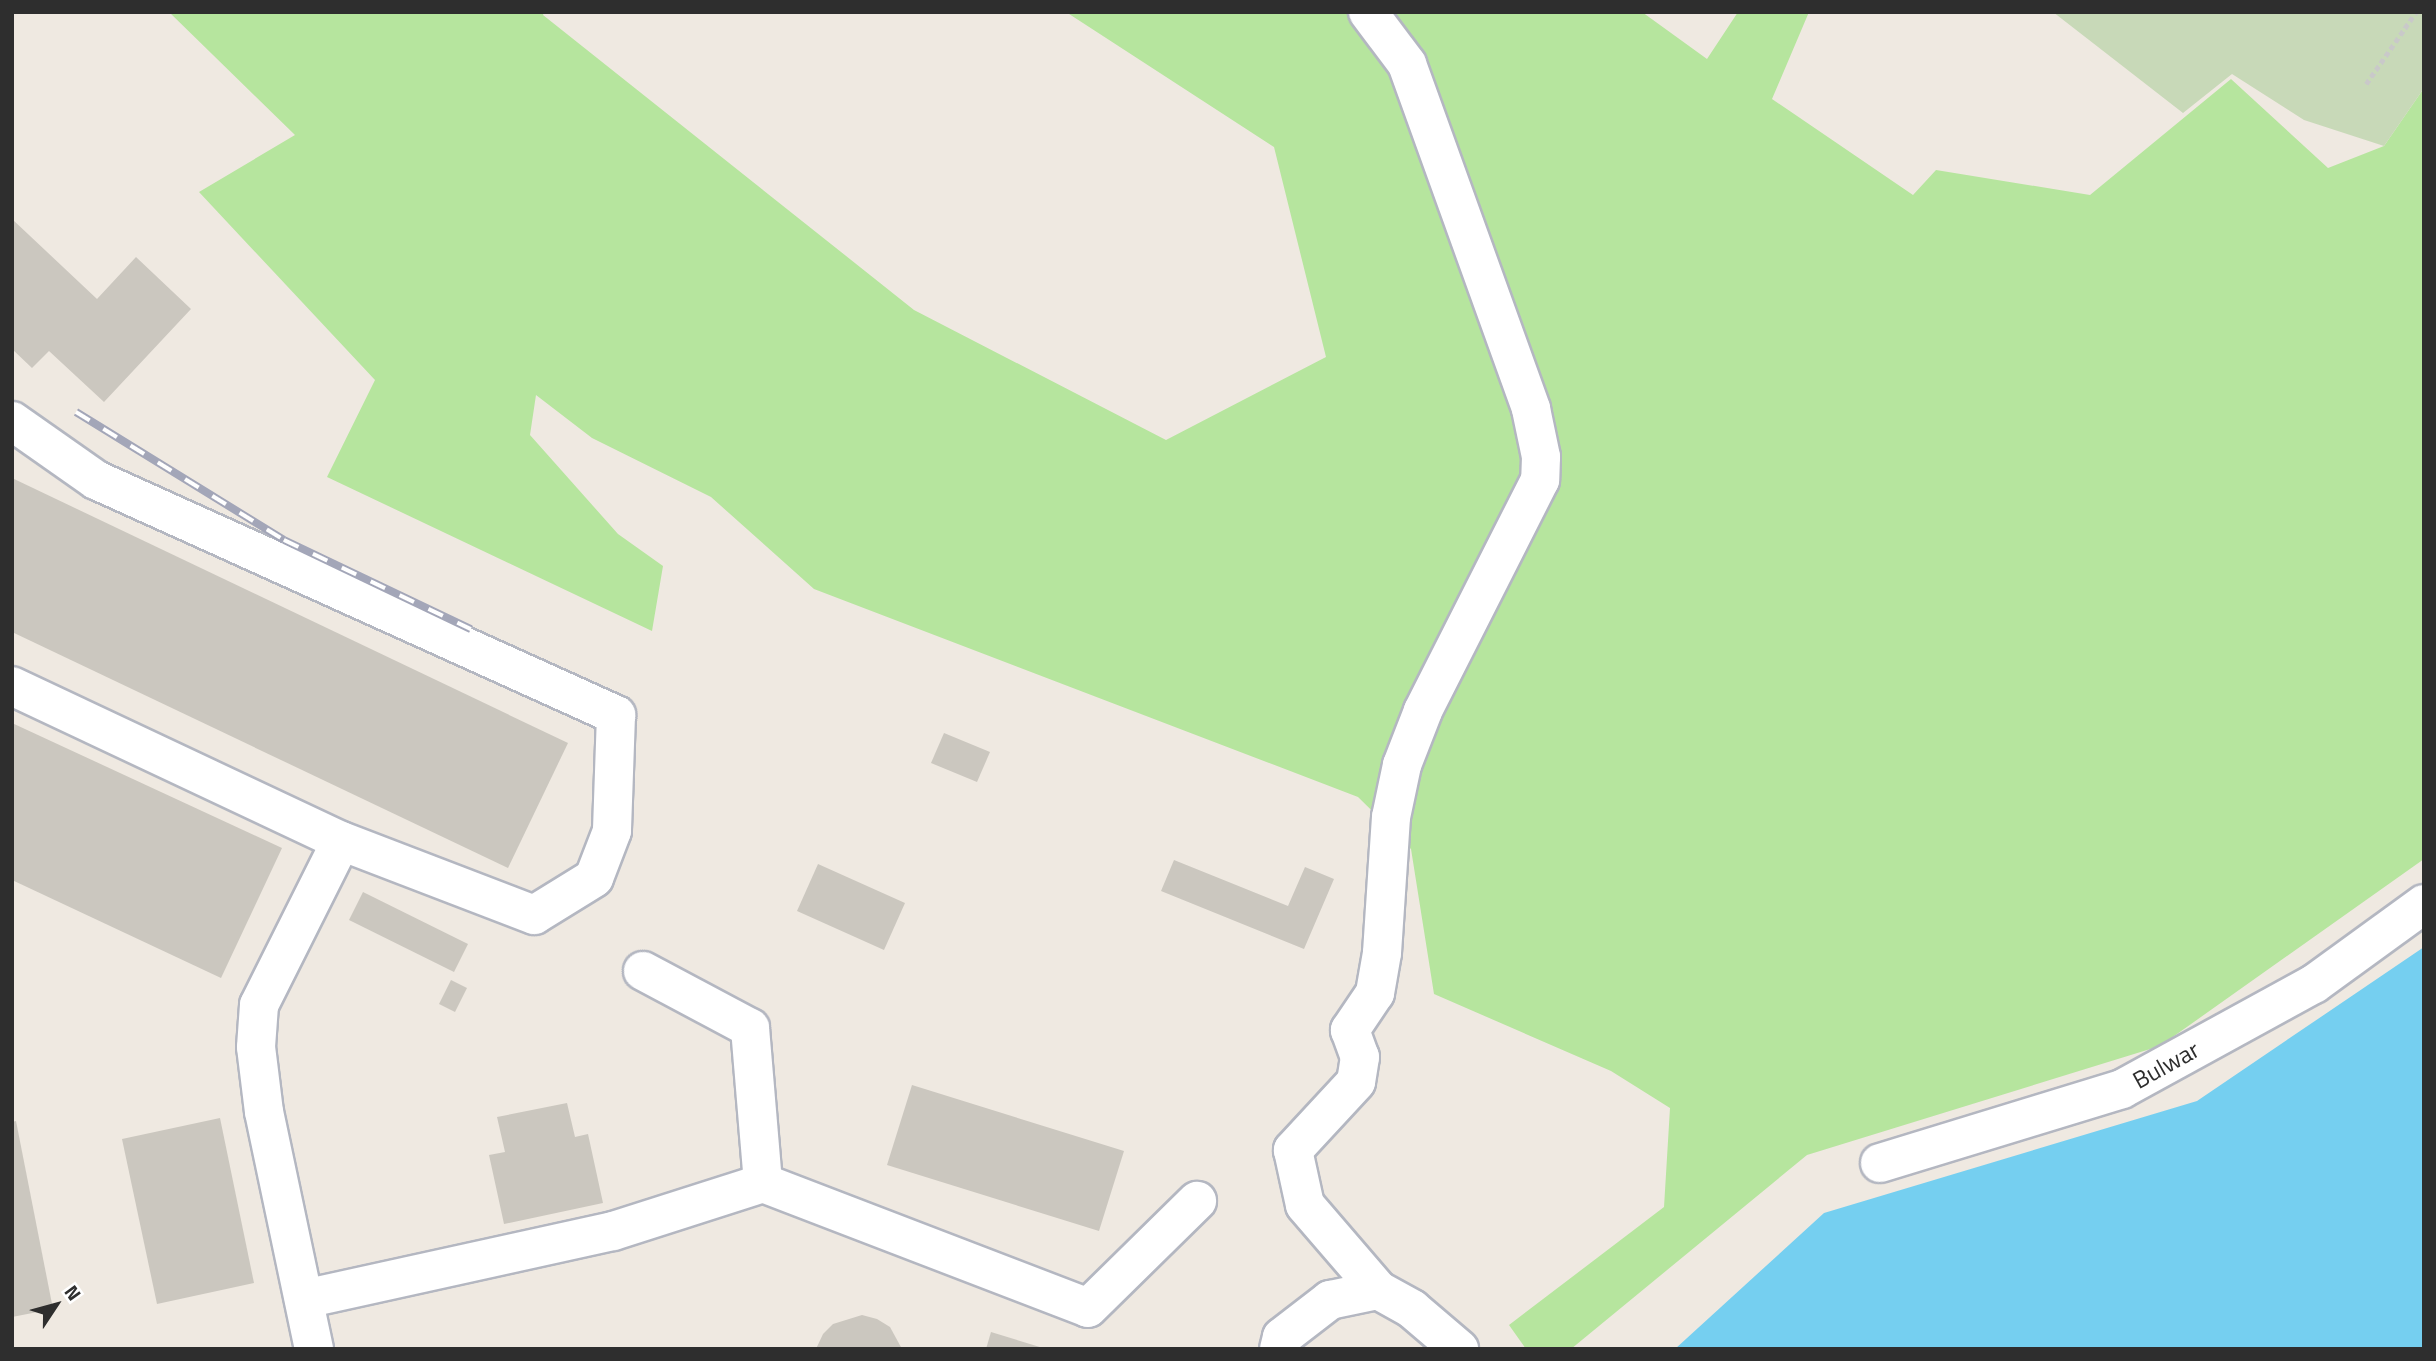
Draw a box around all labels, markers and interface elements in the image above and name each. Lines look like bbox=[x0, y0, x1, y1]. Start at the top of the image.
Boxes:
street label: Bulwar bbox=[2128, 1035, 2204, 1095]
north arrow bbox=[21, 1270, 91, 1340]
text: N bbox=[58, 1279, 89, 1306]

